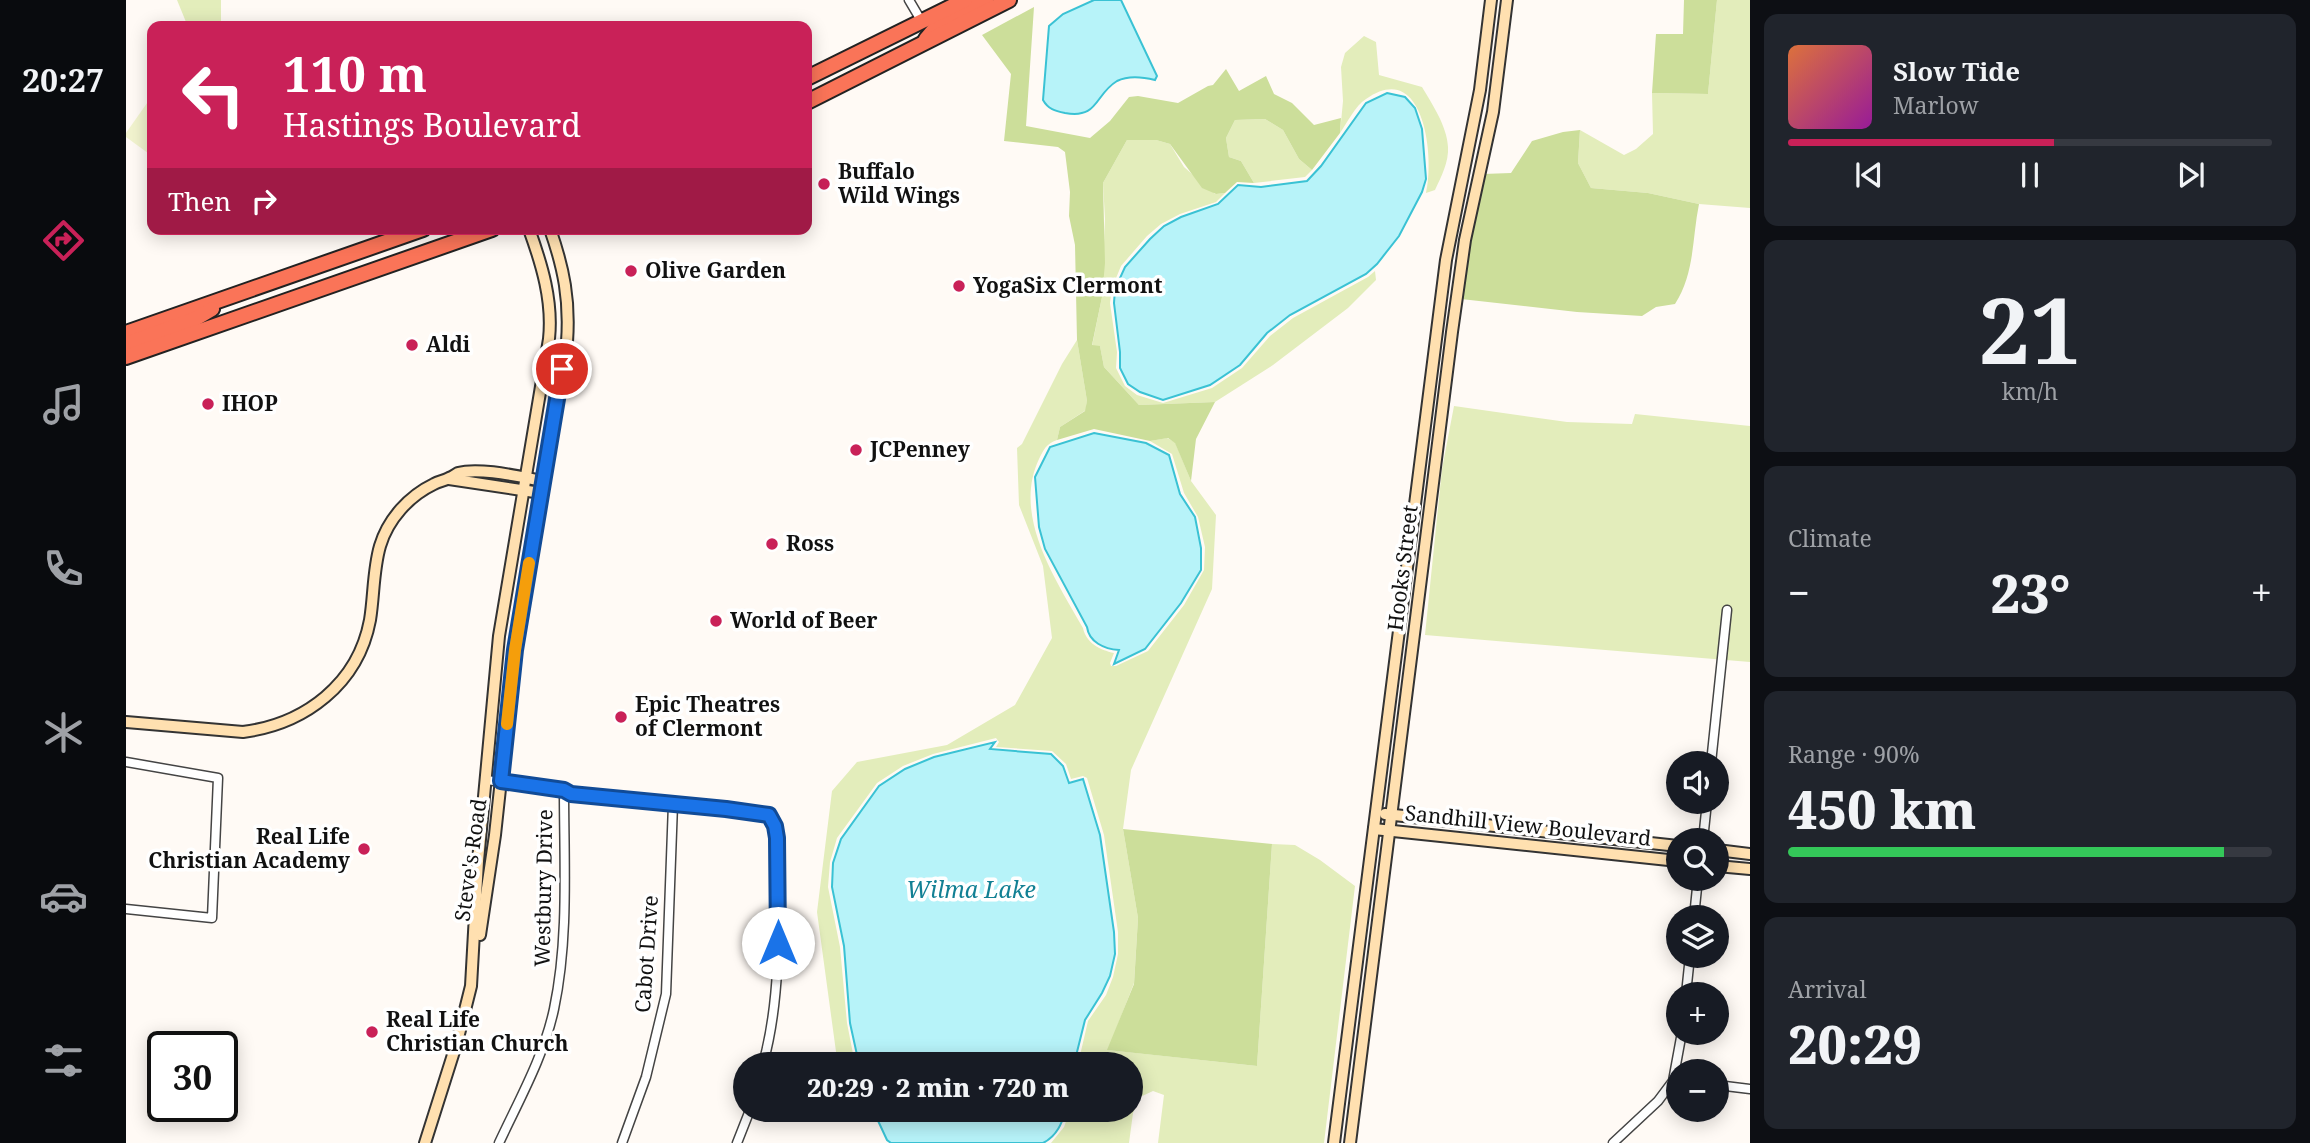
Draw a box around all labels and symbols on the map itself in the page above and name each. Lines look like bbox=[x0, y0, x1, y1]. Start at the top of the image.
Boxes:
place label: Buffalo Wild Wings bbox=[838, 157, 960, 209]
marker: Buffalo Wild Wings bbox=[816, 176, 832, 192]
place label: Olive Garden bbox=[645, 256, 786, 284]
marker: Olive Garden bbox=[623, 263, 639, 279]
place label: YogaSix Clermont bbox=[973, 271, 1163, 299]
marker: YogaSix Clermont bbox=[951, 278, 967, 294]
place label: Aldi bbox=[426, 330, 471, 358]
marker: Aldi bbox=[404, 337, 420, 353]
pin bbox=[532, 339, 592, 399]
place label: IHOP bbox=[222, 389, 278, 417]
marker: IHOP bbox=[200, 396, 216, 412]
place label: JCPenney bbox=[869, 435, 971, 463]
marker: JCPenney bbox=[848, 442, 864, 458]
street label: Hooks Street bbox=[1380, 503, 1424, 632]
place label: Ross bbox=[786, 529, 834, 557]
marker: Ross bbox=[764, 536, 780, 552]
place label: World of Beer bbox=[730, 606, 878, 634]
marker: World of Beer bbox=[708, 613, 724, 629]
place label: Epic Theatres of Clermont bbox=[635, 690, 780, 742]
marker: Epic Theatres of Clermont bbox=[613, 709, 629, 725]
street label: Steve's Road bbox=[448, 797, 492, 923]
street label: Sandhill View Boulevard bbox=[1404, 798, 1653, 852]
street label: Westbury Drive bbox=[528, 809, 558, 967]
place label: Real Life Christian Academy bbox=[148, 822, 351, 874]
marker: Real Life Christian Academy bbox=[356, 841, 372, 857]
water label: Wilma Lake bbox=[906, 873, 1036, 905]
street label: Cabot Drive bbox=[628, 894, 664, 1014]
position arrow bbox=[741, 906, 815, 980]
place label: Real Life Christian Church bbox=[386, 1005, 569, 1057]
marker: Real Life Christian Church bbox=[364, 1024, 380, 1040]
speed limit sign: 30 bbox=[147, 1031, 238, 1122]

